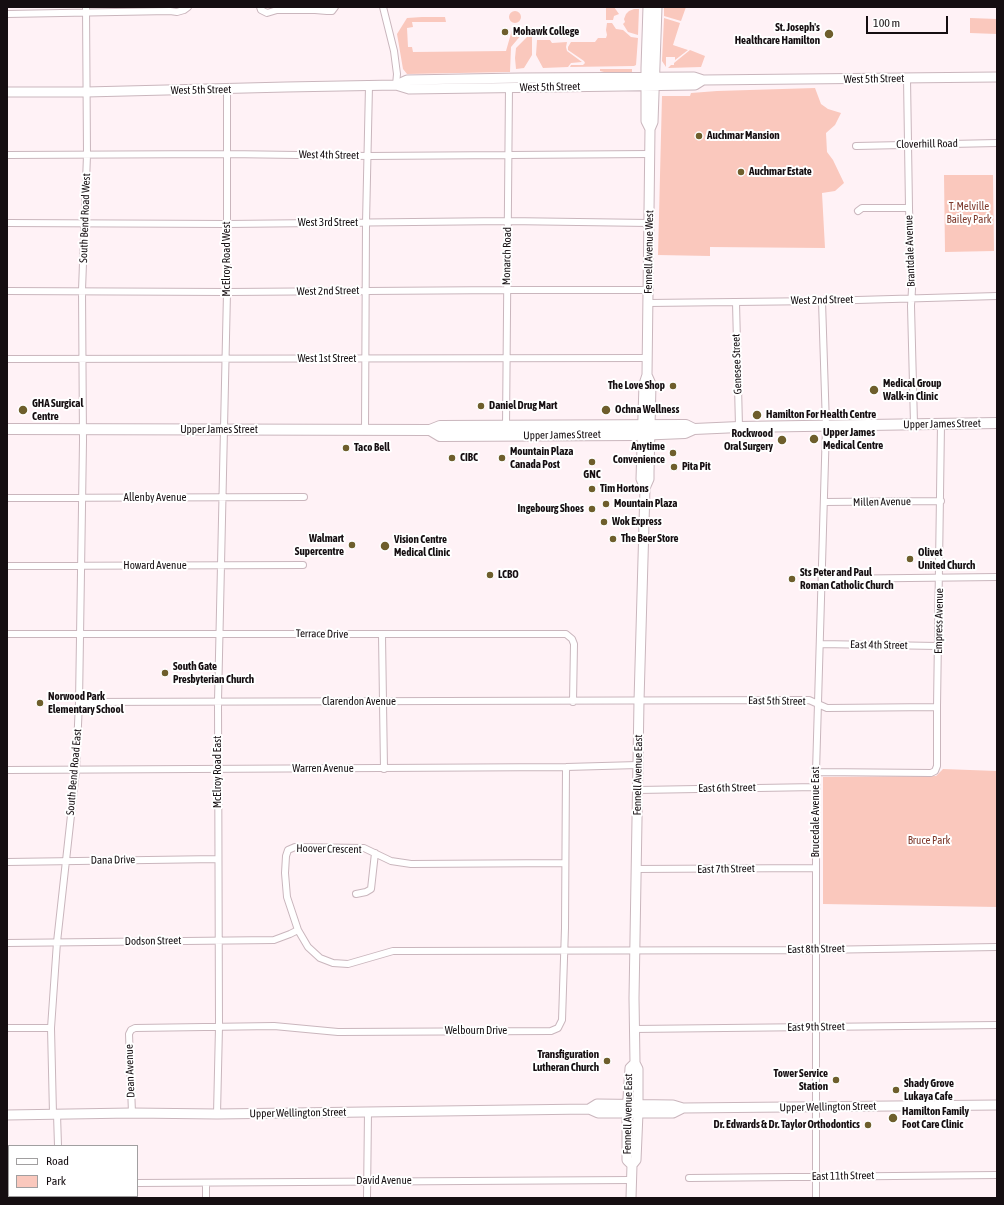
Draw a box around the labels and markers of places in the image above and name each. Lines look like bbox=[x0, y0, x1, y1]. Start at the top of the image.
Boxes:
place label: St. Joseph's Healthcare Hamilton bbox=[735, 21, 820, 47]
place label: Mohawk College bbox=[513, 25, 579, 39]
marker: Mohawk College bbox=[500, 27, 510, 37]
marker: St. Joseph's Healthcare Hamilton bbox=[823, 28, 835, 40]
place label: Auchmar Mansion bbox=[707, 129, 780, 143]
marker: Auchmar Mansion bbox=[694, 131, 704, 141]
place label: Auchmar Estate bbox=[749, 165, 812, 179]
marker: Auchmar Estate bbox=[736, 167, 746, 177]
place label: Medical Group Walk-in Clinic bbox=[883, 377, 941, 403]
place label: The Love Shop bbox=[608, 379, 665, 393]
marker: The Love Shop bbox=[668, 381, 678, 391]
marker: Medical Group Walk-in Clinic bbox=[868, 384, 880, 396]
place label: GHA Surgical Centre bbox=[32, 397, 83, 423]
place label: Daniel Drug Mart bbox=[489, 399, 557, 413]
marker: Daniel Drug Mart bbox=[476, 401, 486, 411]
place label: Ochna Wellness bbox=[615, 403, 679, 417]
marker: GHA Surgical Centre bbox=[17, 404, 29, 416]
marker: Ochna Wellness bbox=[600, 404, 612, 416]
place label: Hamilton For Health Centre bbox=[766, 408, 876, 422]
marker: Hamilton For Health Centre bbox=[751, 409, 763, 421]
place label: Upper James Medical Centre bbox=[823, 426, 883, 452]
place label: Rockwood Oral Surgery bbox=[724, 427, 773, 453]
marker: Upper James Medical Centre bbox=[808, 433, 820, 445]
marker: Rockwood Oral Surgery bbox=[776, 434, 788, 446]
place label: Anytime Convenience bbox=[613, 440, 665, 466]
place label: Taco Bell bbox=[354, 441, 390, 455]
marker: Taco Bell bbox=[341, 443, 351, 453]
place label: Mountain Plaza Canada Post bbox=[510, 445, 573, 471]
marker: Anytime Convenience bbox=[668, 448, 678, 458]
place label: CIBC bbox=[460, 451, 478, 465]
marker: CIBC bbox=[447, 453, 457, 463]
marker: Mountain Plaza Canada Post bbox=[497, 453, 507, 463]
marker: GNC bbox=[587, 457, 597, 467]
place label: Pita Pit bbox=[682, 460, 711, 474]
marker: Pita Pit bbox=[669, 462, 679, 472]
place label: GNC bbox=[583, 468, 601, 482]
place label: Tim Hortons bbox=[600, 482, 649, 496]
marker: Tim Hortons bbox=[587, 484, 597, 494]
place label: Mountain Plaza bbox=[614, 497, 677, 511]
marker: Mountain Plaza bbox=[601, 499, 611, 509]
place label: Ingebourg Shoes bbox=[518, 502, 584, 516]
marker: Ingebourg Shoes bbox=[587, 504, 597, 514]
place label: Wok Express bbox=[612, 515, 662, 529]
marker: Wok Express bbox=[599, 517, 609, 527]
place label: Walmart Supercentre bbox=[295, 532, 344, 558]
place label: The Beer Store bbox=[621, 532, 678, 546]
place label: Vision Centre Medical Clinic bbox=[394, 533, 450, 559]
marker: The Beer Store bbox=[608, 534, 618, 544]
marker: Walmart Supercentre bbox=[347, 540, 357, 550]
marker: Vision Centre Medical Clinic bbox=[379, 540, 391, 552]
place label: Olivet United Church bbox=[918, 546, 975, 572]
marker: Olivet United Church bbox=[905, 554, 915, 564]
place label: Sts Peter and Paul Roman Catholic Church bbox=[800, 566, 894, 592]
place label: LCBO bbox=[498, 568, 519, 582]
marker: LCBO bbox=[485, 570, 495, 580]
marker: Sts Peter and Paul Roman Catholic Church bbox=[787, 574, 797, 584]
place label: South Gate Presbyterian Church bbox=[173, 660, 254, 686]
marker: South Gate Presbyterian Church bbox=[160, 668, 170, 678]
place label: Norwood Park Elementary School bbox=[48, 690, 124, 716]
marker: Norwood Park Elementary School bbox=[35, 698, 45, 708]
place label: Transfiguration Lutheran Church bbox=[533, 1048, 599, 1074]
marker: Transfiguration Lutheran Church bbox=[602, 1056, 612, 1066]
place label: Tower Service Station bbox=[774, 1067, 828, 1093]
marker: Tower Service Station bbox=[831, 1075, 841, 1085]
place label: Shady Grove Lukaya Cafe bbox=[904, 1077, 954, 1103]
marker: Shady Grove Lukaya Cafe bbox=[891, 1085, 901, 1095]
place label: Hamilton Family Foot Care Clinic bbox=[902, 1105, 969, 1131]
marker: Hamilton Family Foot Care Clinic bbox=[887, 1112, 899, 1124]
place label: Dr. Edwards & Dr. Taylor Orthodontics bbox=[714, 1118, 860, 1132]
marker: Dr. Edwards & Dr. Taylor Orthodontics bbox=[863, 1120, 873, 1130]

